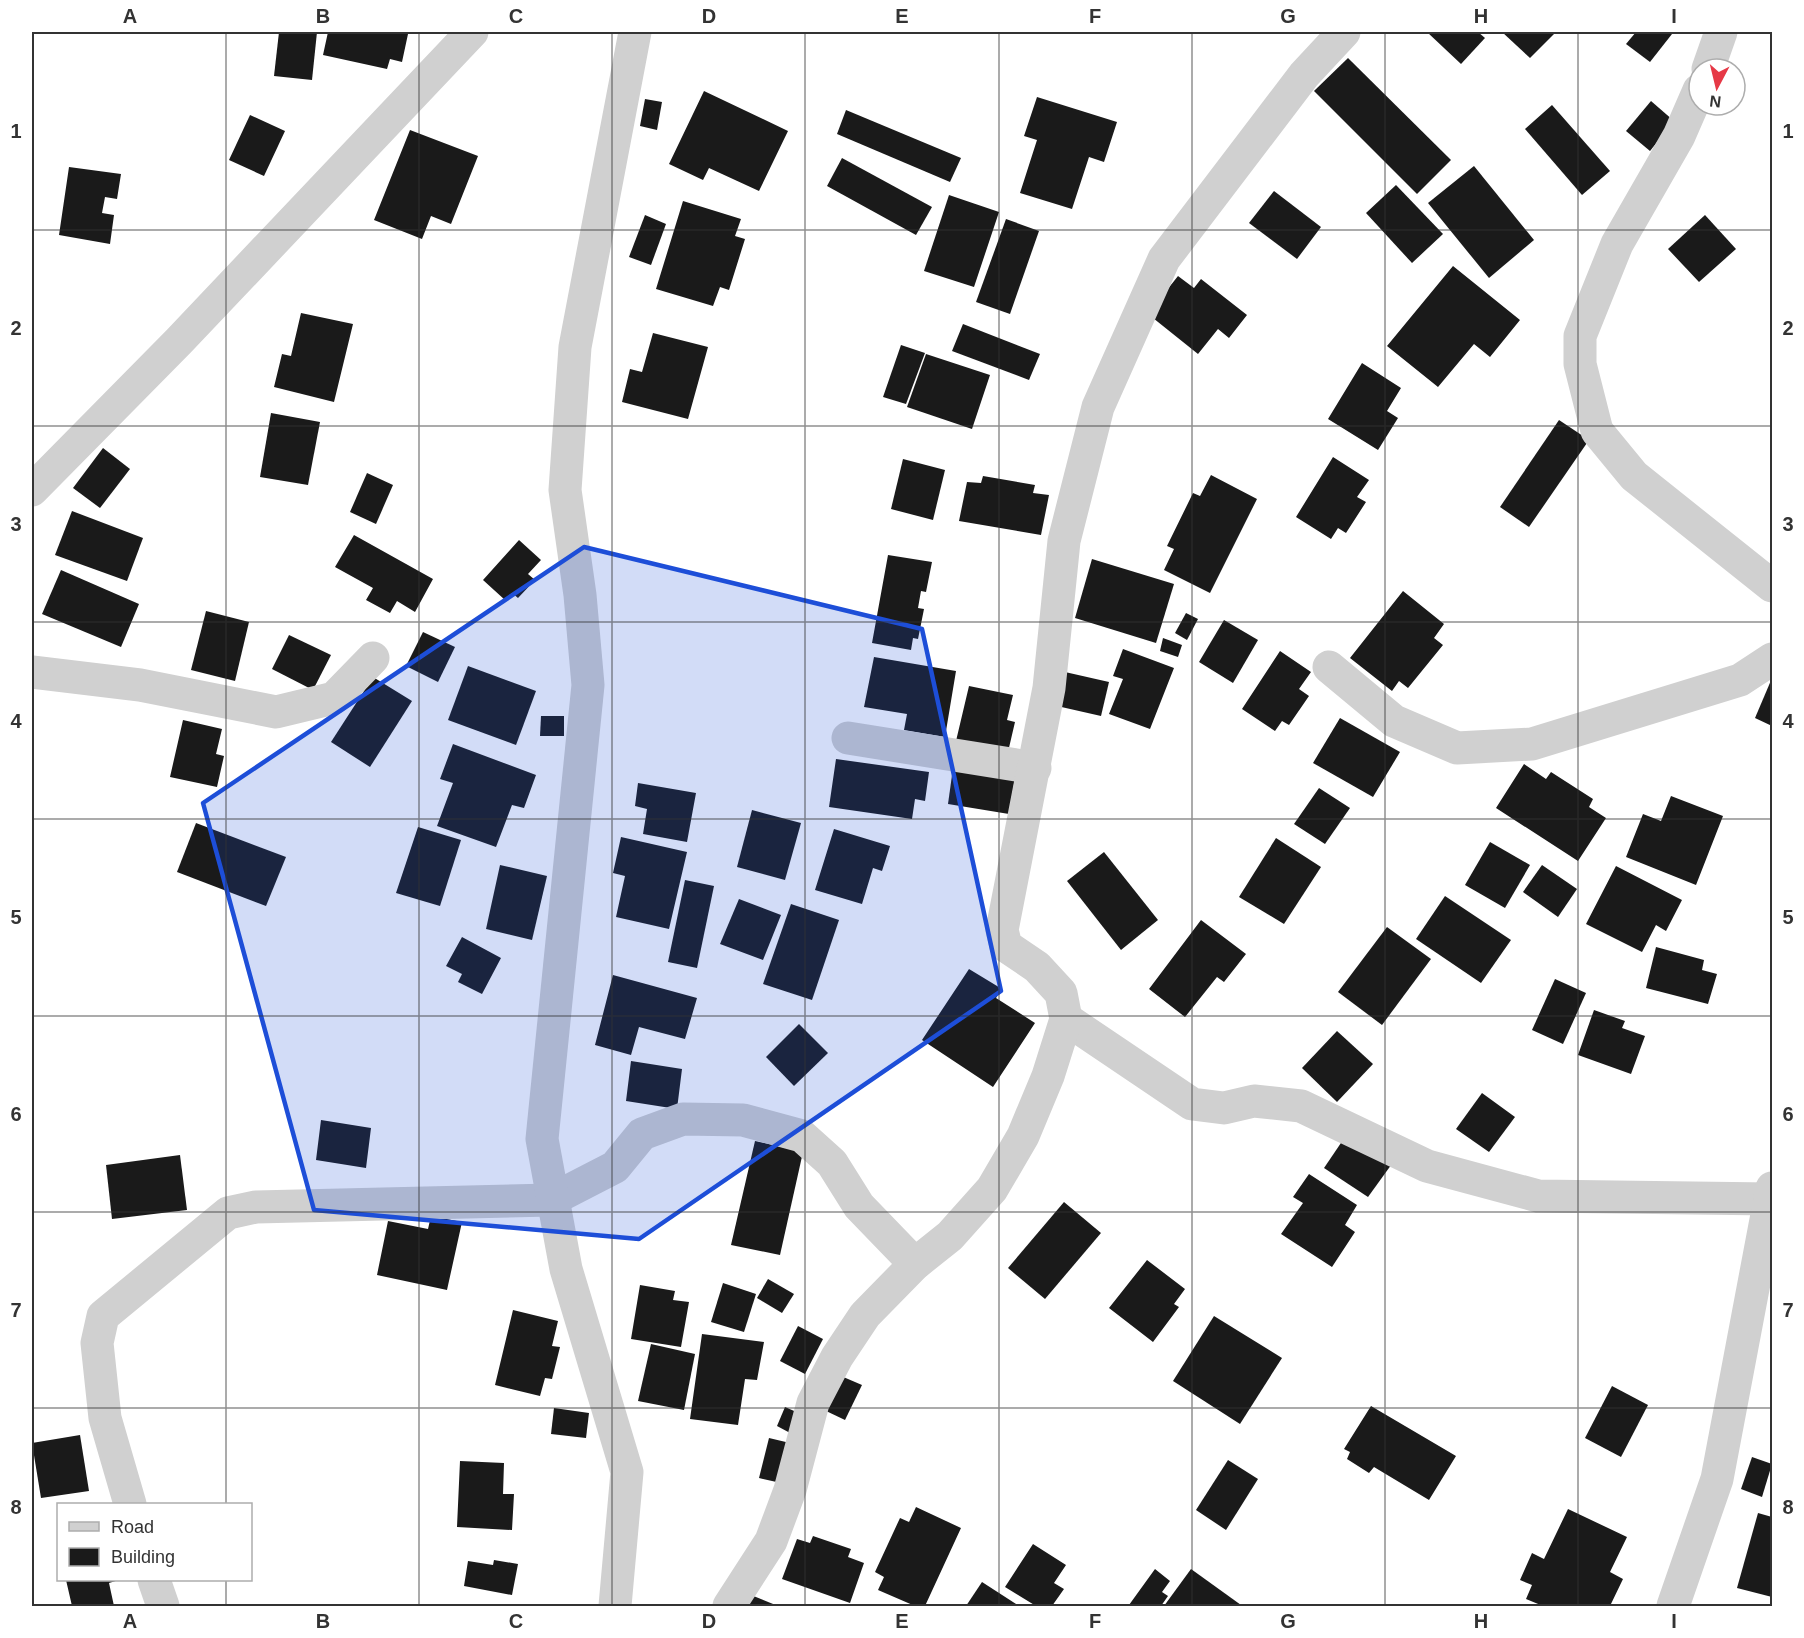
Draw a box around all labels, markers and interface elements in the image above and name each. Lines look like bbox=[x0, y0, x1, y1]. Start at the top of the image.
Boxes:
text: A bbox=[123, 5, 137, 27]
text: B bbox=[316, 5, 330, 27]
text: C bbox=[509, 5, 523, 27]
text: D bbox=[702, 5, 716, 27]
text: E bbox=[895, 5, 909, 27]
text: F bbox=[1089, 5, 1101, 27]
text: G bbox=[1280, 5, 1296, 27]
text: H bbox=[1474, 5, 1488, 27]
text: I bbox=[1671, 5, 1677, 27]
north arrow bbox=[1687, 57, 1747, 117]
text: N bbox=[1708, 92, 1722, 111]
text: 1 bbox=[10, 120, 22, 142]
text: 1 bbox=[1782, 120, 1794, 142]
text: 2 bbox=[10, 317, 22, 339]
text: 2 bbox=[1782, 317, 1794, 339]
text: 3 bbox=[10, 513, 22, 535]
text: 3 bbox=[1782, 513, 1794, 535]
text: 4 bbox=[10, 710, 22, 732]
text: 4 bbox=[1782, 710, 1794, 732]
text: 5 bbox=[10, 906, 22, 928]
text: 5 bbox=[1782, 906, 1794, 928]
text: 6 bbox=[10, 1103, 22, 1125]
text: 6 bbox=[1782, 1103, 1794, 1125]
text: 7 bbox=[10, 1299, 22, 1321]
text: 7 bbox=[1782, 1299, 1794, 1321]
text: 8 bbox=[10, 1496, 22, 1518]
text: 8 bbox=[1782, 1496, 1794, 1518]
legend bbox=[57, 1503, 252, 1581]
text: Road bbox=[111, 1517, 154, 1537]
text: Building bbox=[111, 1547, 175, 1567]
text: A bbox=[123, 1610, 137, 1632]
text: B bbox=[316, 1610, 330, 1632]
text: C bbox=[509, 1610, 523, 1632]
text: D bbox=[702, 1610, 716, 1632]
text: E bbox=[895, 1610, 909, 1632]
text: F bbox=[1089, 1610, 1101, 1632]
text: G bbox=[1280, 1610, 1296, 1632]
text: H bbox=[1474, 1610, 1488, 1632]
text: I bbox=[1671, 1610, 1677, 1632]

